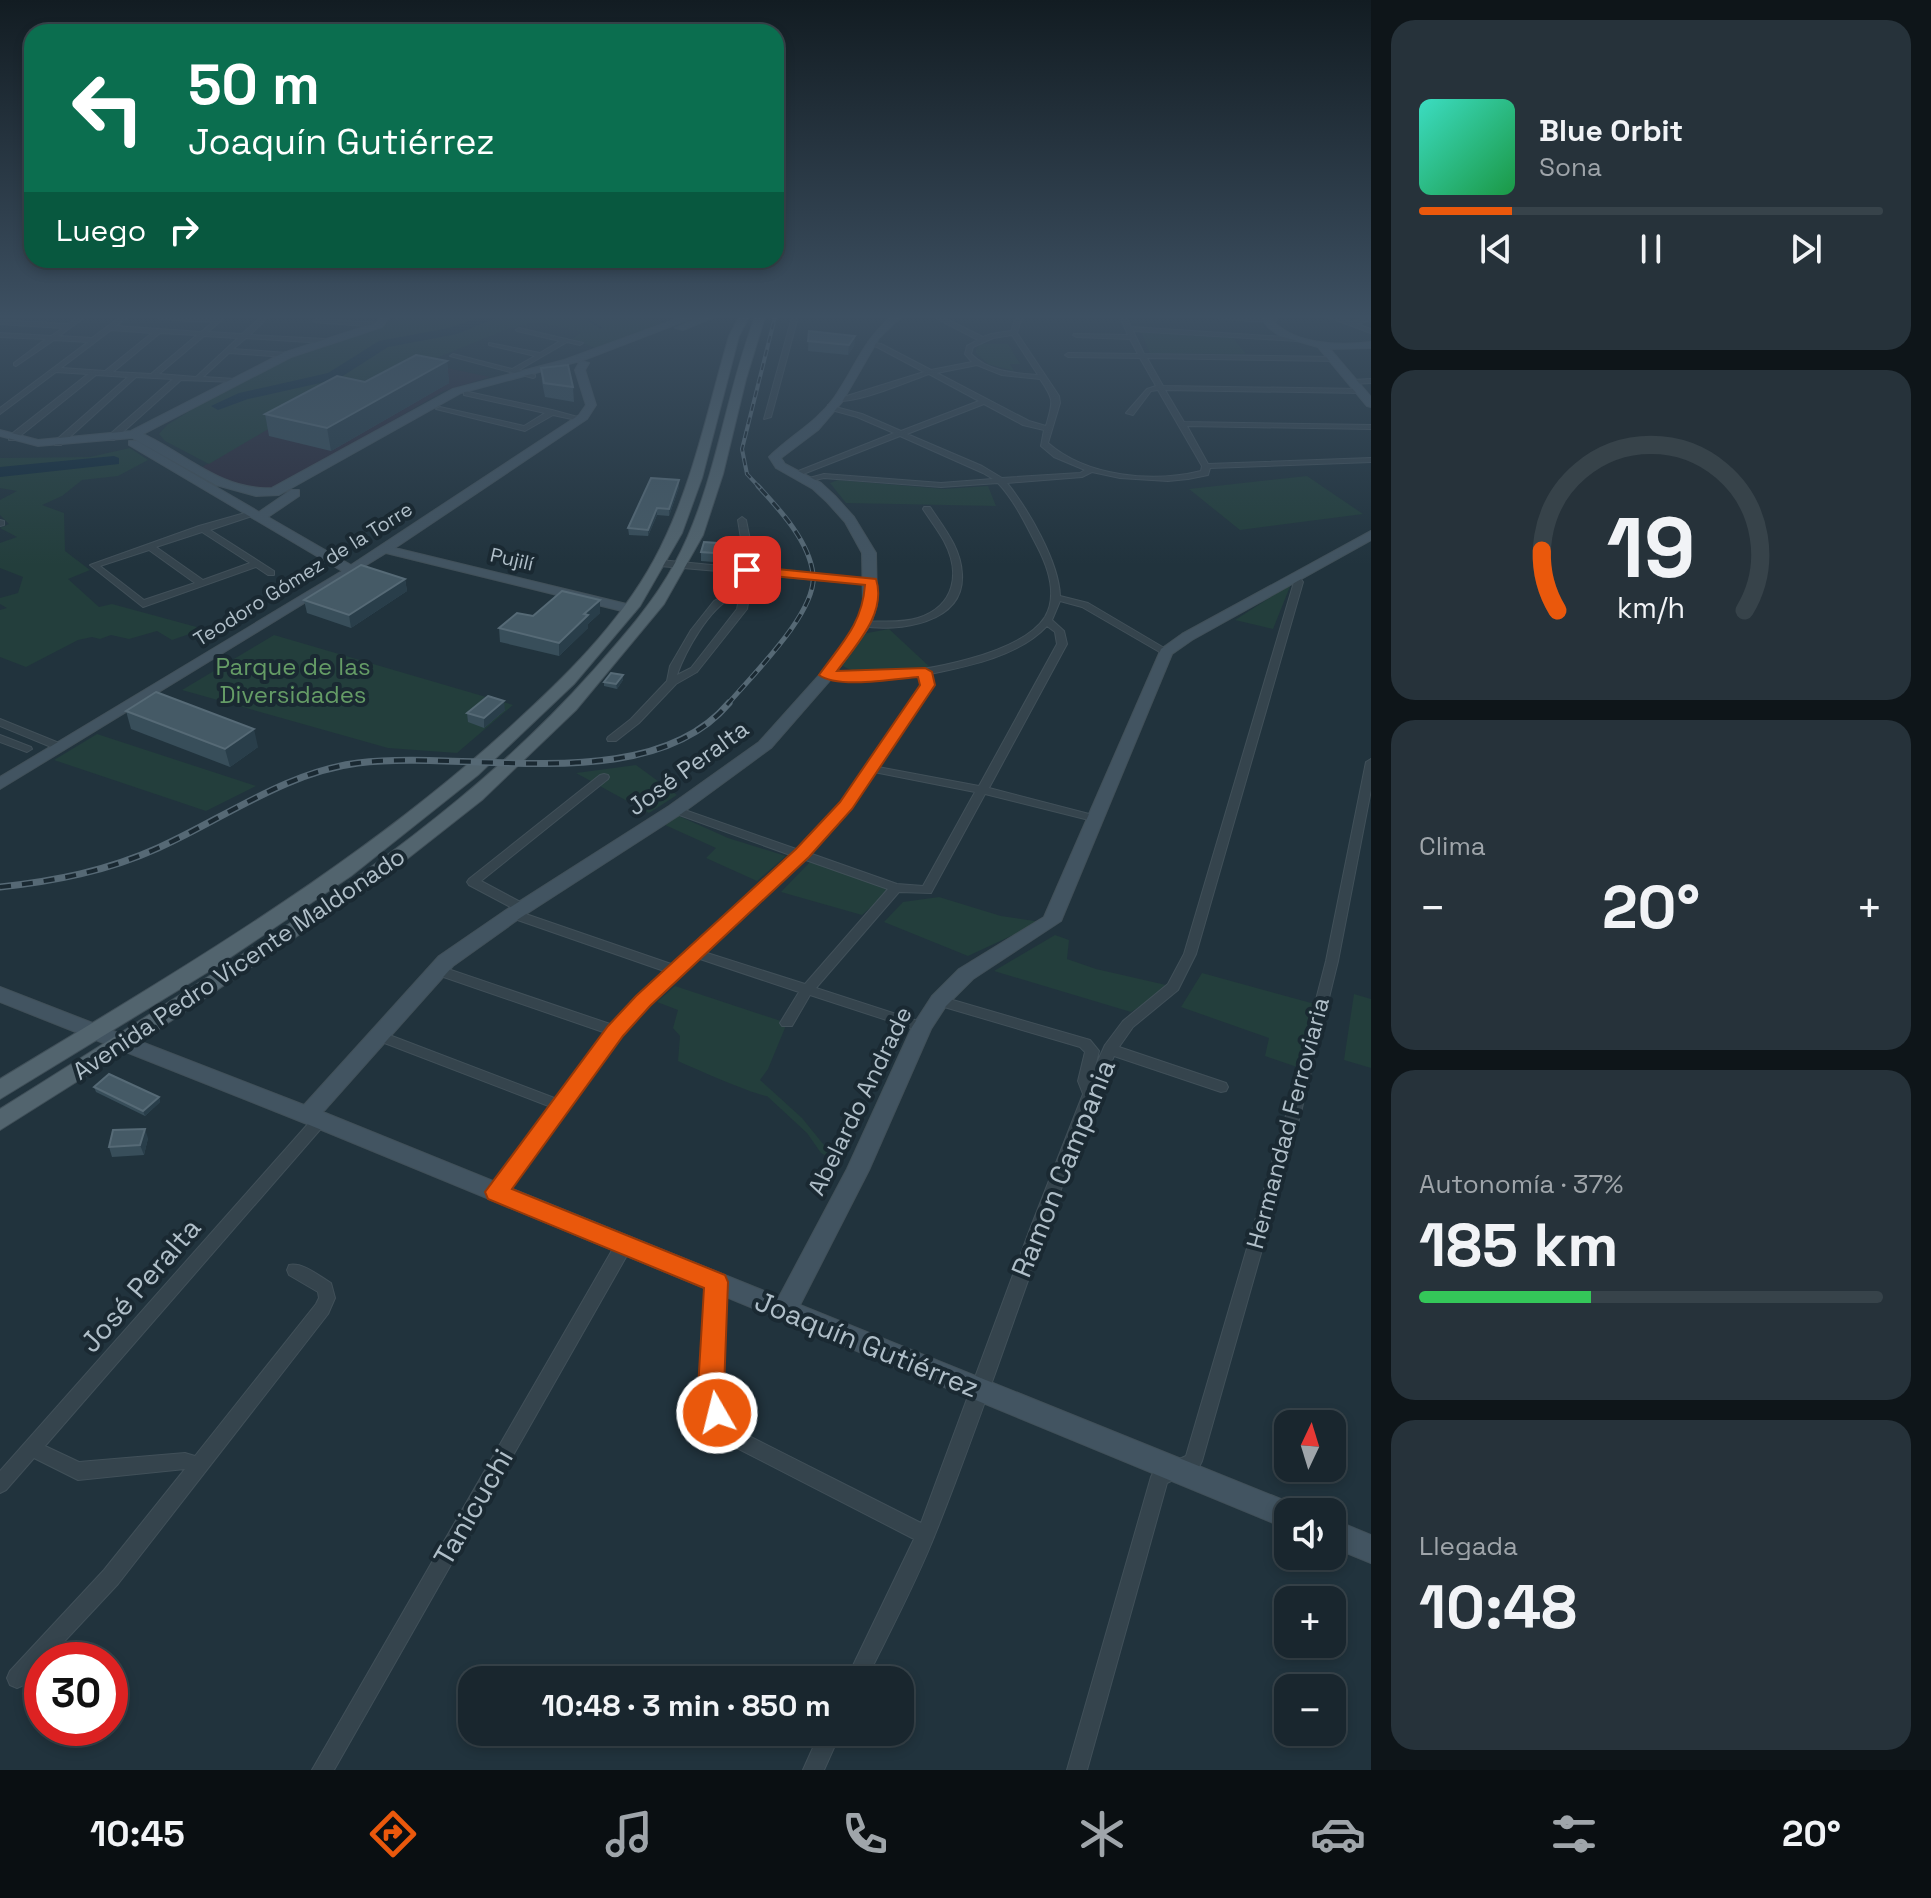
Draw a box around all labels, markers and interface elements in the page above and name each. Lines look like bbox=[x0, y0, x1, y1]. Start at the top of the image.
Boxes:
text: 50 m bbox=[188, 49, 320, 120]
icon: left bbox=[56, 56, 160, 160]
text: Blue Orbit bbox=[1539, 111, 1683, 150]
text: Joaquín Gutiérrez bbox=[188, 119, 495, 165]
text: Sona bbox=[1539, 150, 1602, 184]
icon: right bbox=[162, 208, 206, 252]
text: Luego bbox=[56, 211, 146, 250]
icon: previous bbox=[1474, 227, 1518, 271]
icon: pause bbox=[1629, 227, 1673, 271]
icon: next bbox=[1784, 227, 1828, 271]
text: 19 bbox=[1606, 495, 1696, 601]
street label: Teodoro Gómez de la Torre bbox=[189, 496, 417, 652]
pin bbox=[713, 536, 781, 604]
street label: Pujilí bbox=[488, 541, 536, 577]
icon: arrive bbox=[725, 548, 769, 592]
text: km/h bbox=[1617, 590, 1685, 626]
park label: Parque de las Diversidades bbox=[215, 651, 371, 710]
street label: José Peralta bbox=[621, 713, 755, 822]
text: Clima bbox=[1419, 829, 1486, 863]
street label: Avenida Pedro Vicente Maldonado bbox=[67, 841, 411, 1087]
text: 20° bbox=[1602, 869, 1700, 946]
text: − bbox=[1419, 880, 1446, 936]
text: + bbox=[1856, 880, 1883, 936]
street label: Hermandad Ferroviaria bbox=[1239, 994, 1336, 1252]
street label: Abelardo Andrade bbox=[800, 1001, 919, 1200]
street label: Ramon Campania bbox=[1003, 1054, 1123, 1282]
text: Autonomía · 37% bbox=[1419, 1167, 1623, 1201]
text: 185 km bbox=[1419, 1207, 1618, 1284]
street label: José Peralta bbox=[72, 1210, 208, 1360]
street label: Joaquín Gutiérrez bbox=[750, 1283, 984, 1405]
position arrow bbox=[675, 1371, 759, 1455]
north arrow bbox=[1274, 1410, 1346, 1482]
map controls bbox=[1274, 1410, 1346, 1746]
street label: Tanicuchi bbox=[425, 1442, 521, 1572]
button: sound bbox=[1274, 1498, 1346, 1570]
text: Llegada bbox=[1419, 1529, 1518, 1563]
text: 10:48 bbox=[1419, 1569, 1577, 1646]
button: + bbox=[1274, 1586, 1346, 1658]
speed limit sign: 30 bbox=[24, 1642, 128, 1746]
button: − bbox=[1274, 1674, 1346, 1746]
text: 10:48 · 3 min · 850 m bbox=[541, 1686, 831, 1725]
icon: directions bbox=[365, 1806, 421, 1862]
icon: music bbox=[601, 1806, 657, 1862]
icon: phone bbox=[837, 1806, 893, 1862]
icon: climate bbox=[1074, 1806, 1130, 1862]
icon: car bbox=[1310, 1806, 1366, 1862]
icon: filters bbox=[1546, 1806, 1602, 1862]
text: 10:45 bbox=[90, 1811, 185, 1857]
text: 20° bbox=[1782, 1811, 1841, 1857]

